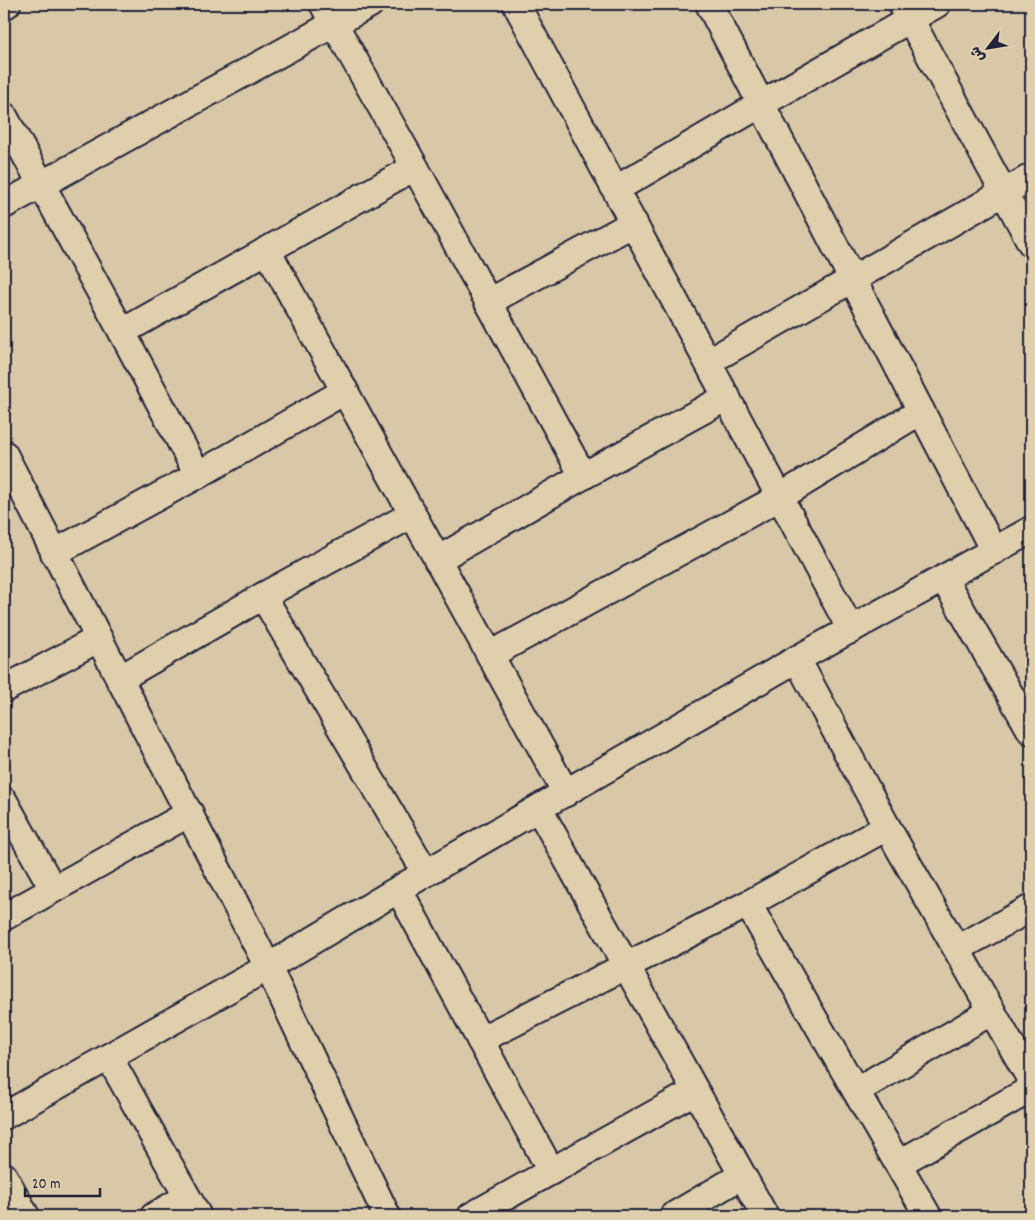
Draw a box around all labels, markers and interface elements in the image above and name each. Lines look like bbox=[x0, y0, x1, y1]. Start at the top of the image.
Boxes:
north arrow bbox=[962, 22, 1012, 72]
text: ش bbox=[966, 42, 991, 65]
scale bar bbox=[25, 1165, 100, 1197]
text: 20 m bbox=[32, 1174, 60, 1196]

